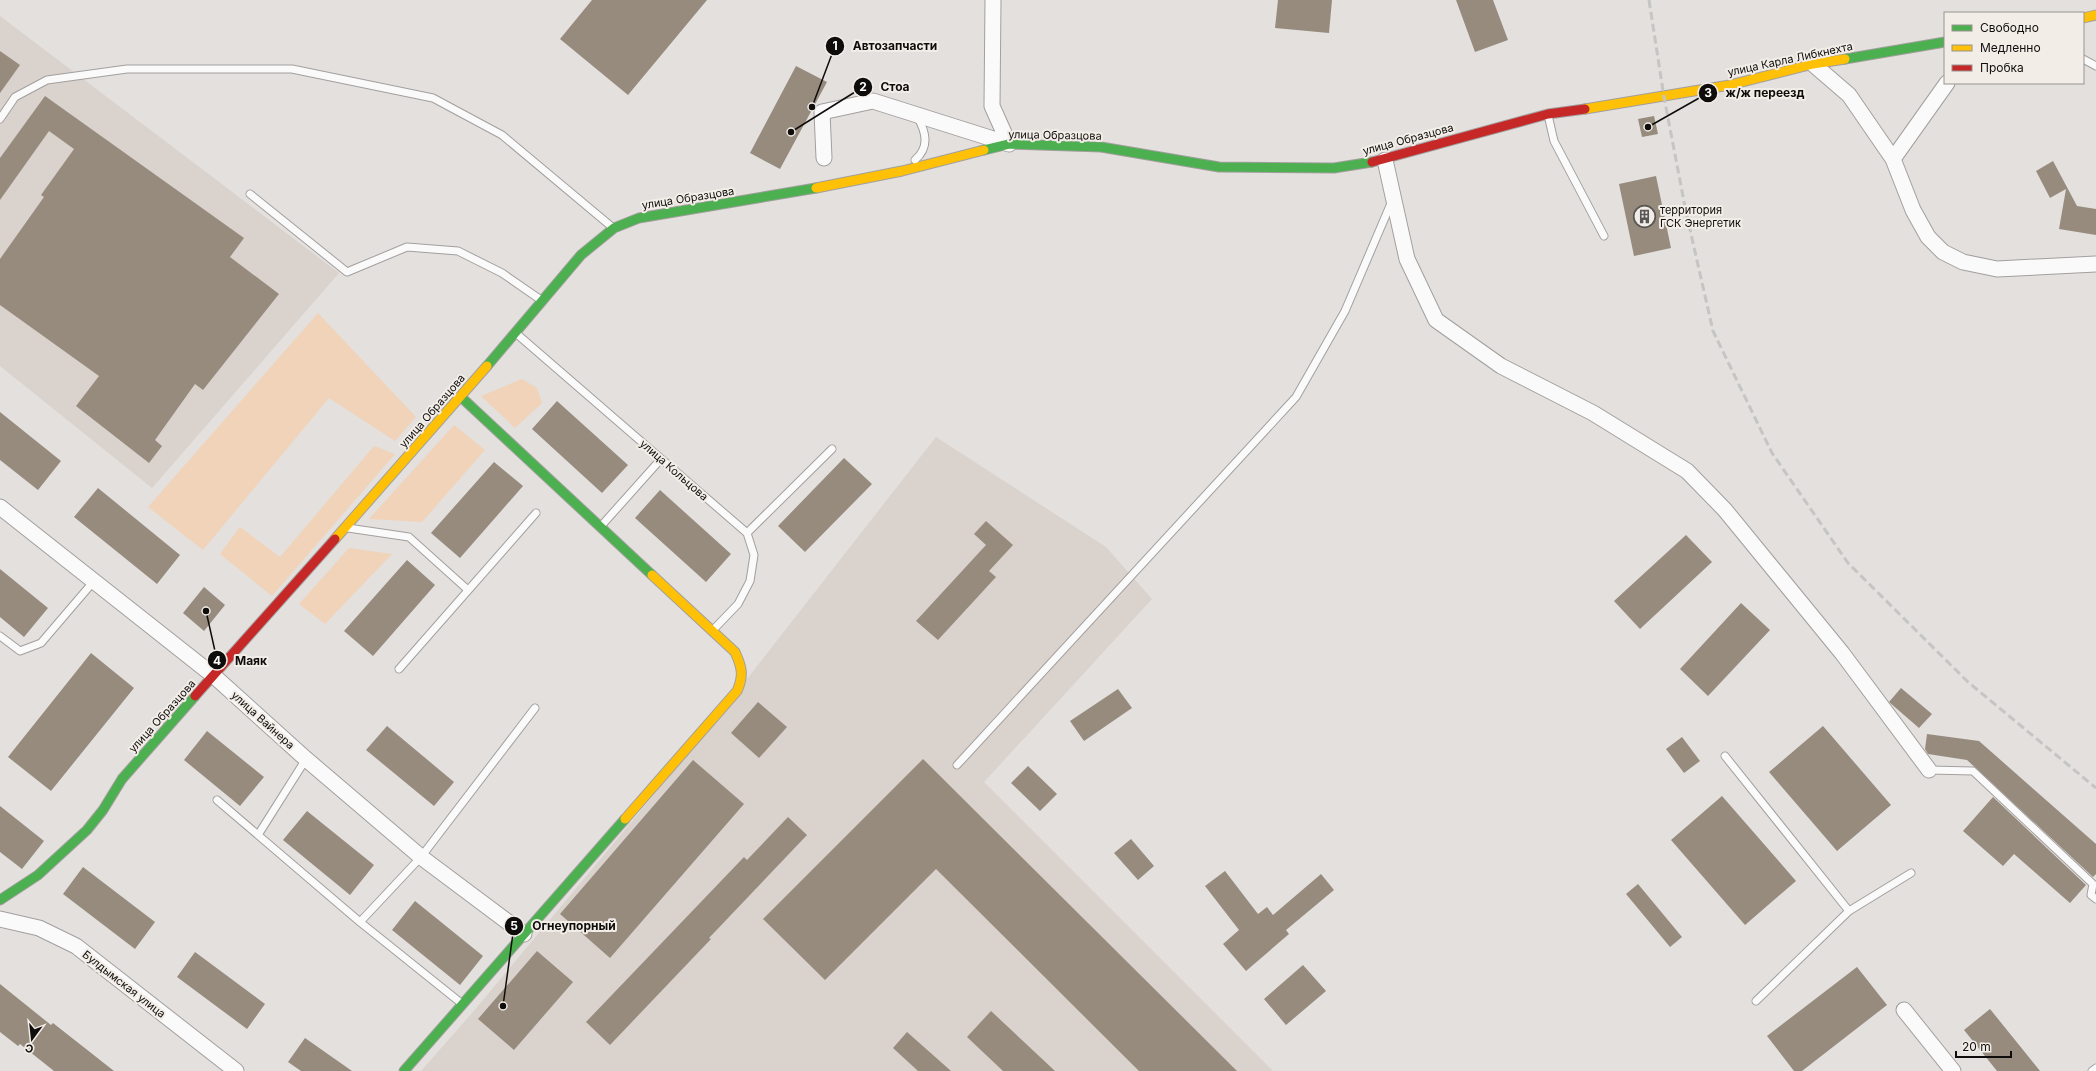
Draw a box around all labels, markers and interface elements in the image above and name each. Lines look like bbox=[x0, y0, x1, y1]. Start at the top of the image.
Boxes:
legend bbox=[1944, 12, 2084, 84]
text: Свободно bbox=[1980, 20, 2039, 35]
callout: Автозапчасти bbox=[825, 34, 945, 58]
text: 1 bbox=[832, 38, 838, 53]
text: Автозапчасти bbox=[853, 38, 937, 53]
street label: улица Карла Либкнехта bbox=[1726, 39, 1854, 79]
text: Медленно bbox=[1980, 40, 2041, 55]
text: Пробка bbox=[1980, 60, 2024, 75]
callout: Стоа bbox=[853, 75, 918, 99]
text: 2 bbox=[859, 79, 867, 94]
text: Стоа bbox=[880, 79, 910, 94]
callout: ж/ж переезд bbox=[1698, 81, 1813, 105]
text: 3 bbox=[1704, 85, 1712, 100]
text: ж/ж переезд bbox=[1726, 85, 1804, 100]
street label: улица Образцова bbox=[1361, 120, 1455, 158]
street label: улица Образцова bbox=[1008, 127, 1102, 143]
street label: улица Образцова bbox=[641, 184, 735, 212]
building icon: территория ГСК Энергетик bbox=[1632, 203, 1658, 229]
place label: территория ГСК Энергетик bbox=[1660, 203, 1741, 230]
street label: улица Образцова bbox=[396, 371, 468, 451]
street label: улица Кольцова bbox=[637, 437, 711, 503]
callout: Маяк bbox=[207, 648, 275, 672]
text: 4 bbox=[213, 653, 221, 668]
text: Маяк bbox=[235, 653, 267, 668]
street label: улица Образцова bbox=[126, 677, 198, 755]
street label: улица Вайнера bbox=[229, 688, 297, 752]
callout: Огнеупорный bbox=[504, 914, 624, 938]
text: 5 bbox=[510, 918, 518, 933]
text: Огнеупорный bbox=[532, 918, 616, 933]
street label: Булдымская улица bbox=[80, 947, 168, 1021]
north arrow bbox=[12, 1019, 52, 1059]
scale bar bbox=[1956, 1033, 2011, 1059]
text: 20 m bbox=[1962, 1039, 1991, 1054]
text: С bbox=[24, 1041, 35, 1056]

